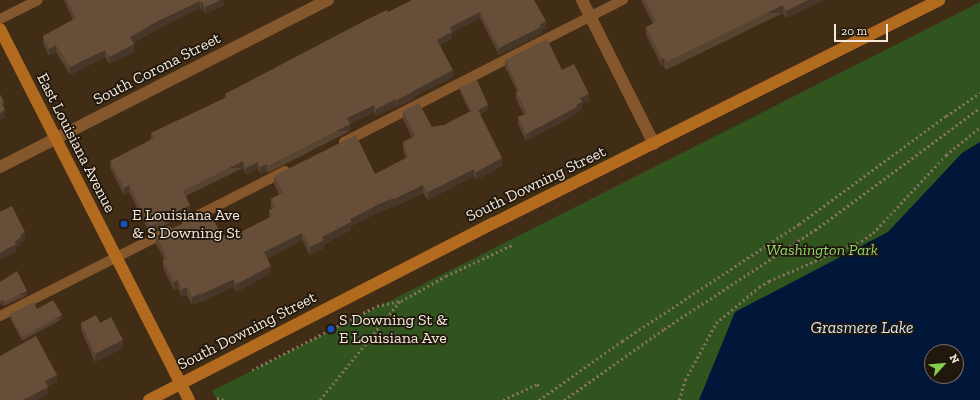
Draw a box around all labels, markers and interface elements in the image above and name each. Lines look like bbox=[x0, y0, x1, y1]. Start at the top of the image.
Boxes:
scale bar bbox=[836, 16, 890, 42]
text: 20 m bbox=[841, 24, 867, 38]
street label: South Corona Street bbox=[90, 29, 224, 109]
street label: East Louisiana Avenue bbox=[32, 70, 120, 216]
street label: South Downing Street bbox=[463, 142, 609, 226]
place label: E Louisiana Ave & S Downing St bbox=[132, 205, 241, 243]
marker: E Louisiana Ave & S Downing St bbox=[119, 219, 129, 229]
park label: Washington Park bbox=[766, 240, 878, 260]
street label: South Downing Street bbox=[174, 288, 320, 374]
place label: S Downing St & E Louisiana Ave bbox=[339, 310, 448, 348]
water label: Grasmere Lake bbox=[810, 318, 914, 338]
marker: S Downing St & E Louisiana Ave bbox=[326, 324, 336, 334]
north arrow bbox=[924, 344, 964, 384]
text: N bbox=[947, 352, 962, 365]

